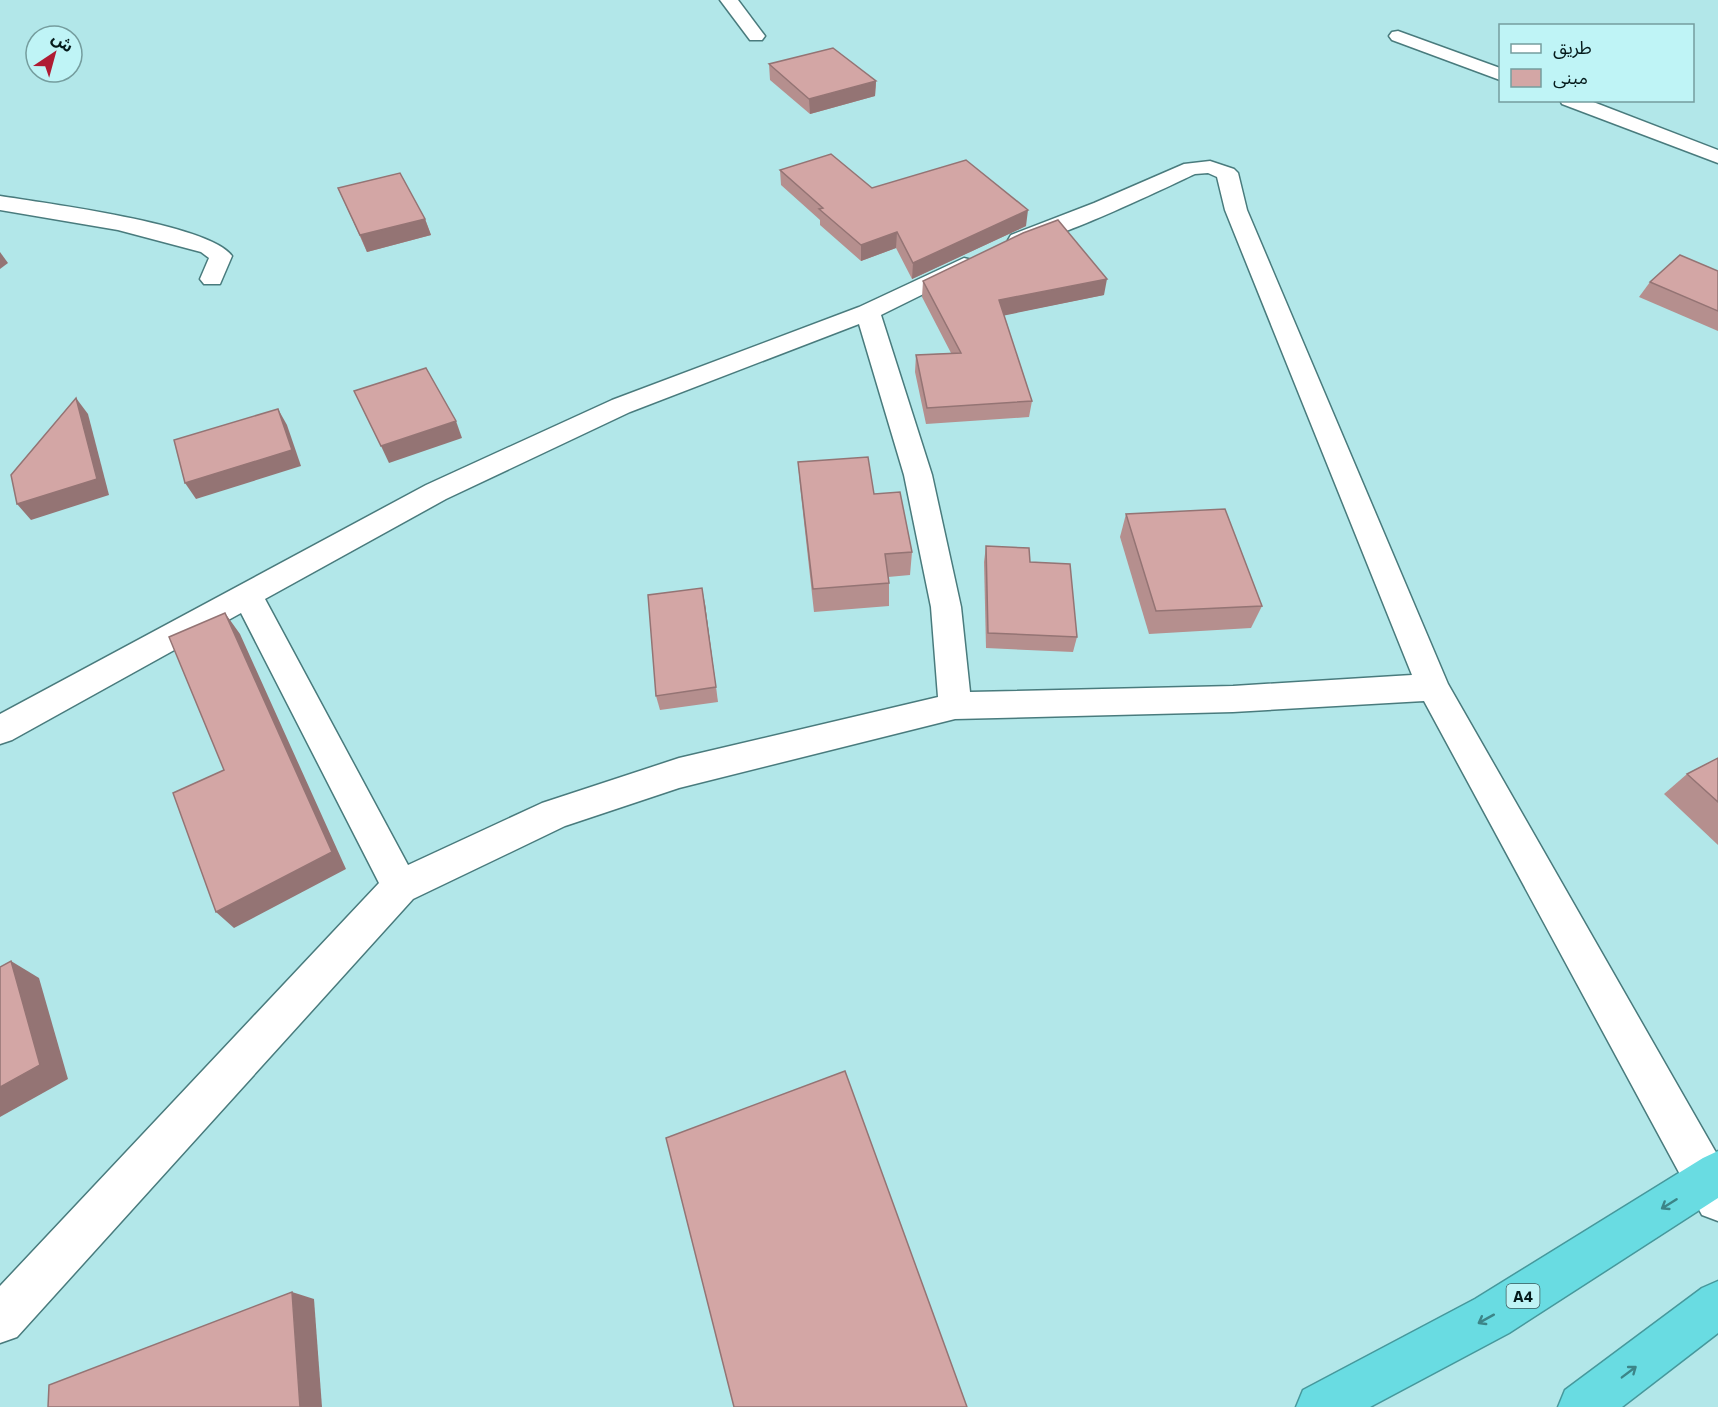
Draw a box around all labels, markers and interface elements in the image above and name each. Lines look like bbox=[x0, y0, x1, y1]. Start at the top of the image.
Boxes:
north arrow bbox=[24, 24, 84, 84]
legend bbox=[1499, 24, 1694, 102]
text: ش bbox=[48, 27, 78, 56]
text: طريق bbox=[1553, 36, 1592, 59]
text: مبنى bbox=[1553, 66, 1588, 89]
one-way arrow bbox=[1660, 1197, 1677, 1210]
road number: A4 bbox=[1506, 1284, 1540, 1308]
one-way arrow bbox=[1478, 1313, 1495, 1325]
one-way arrow bbox=[1620, 1365, 1636, 1378]

